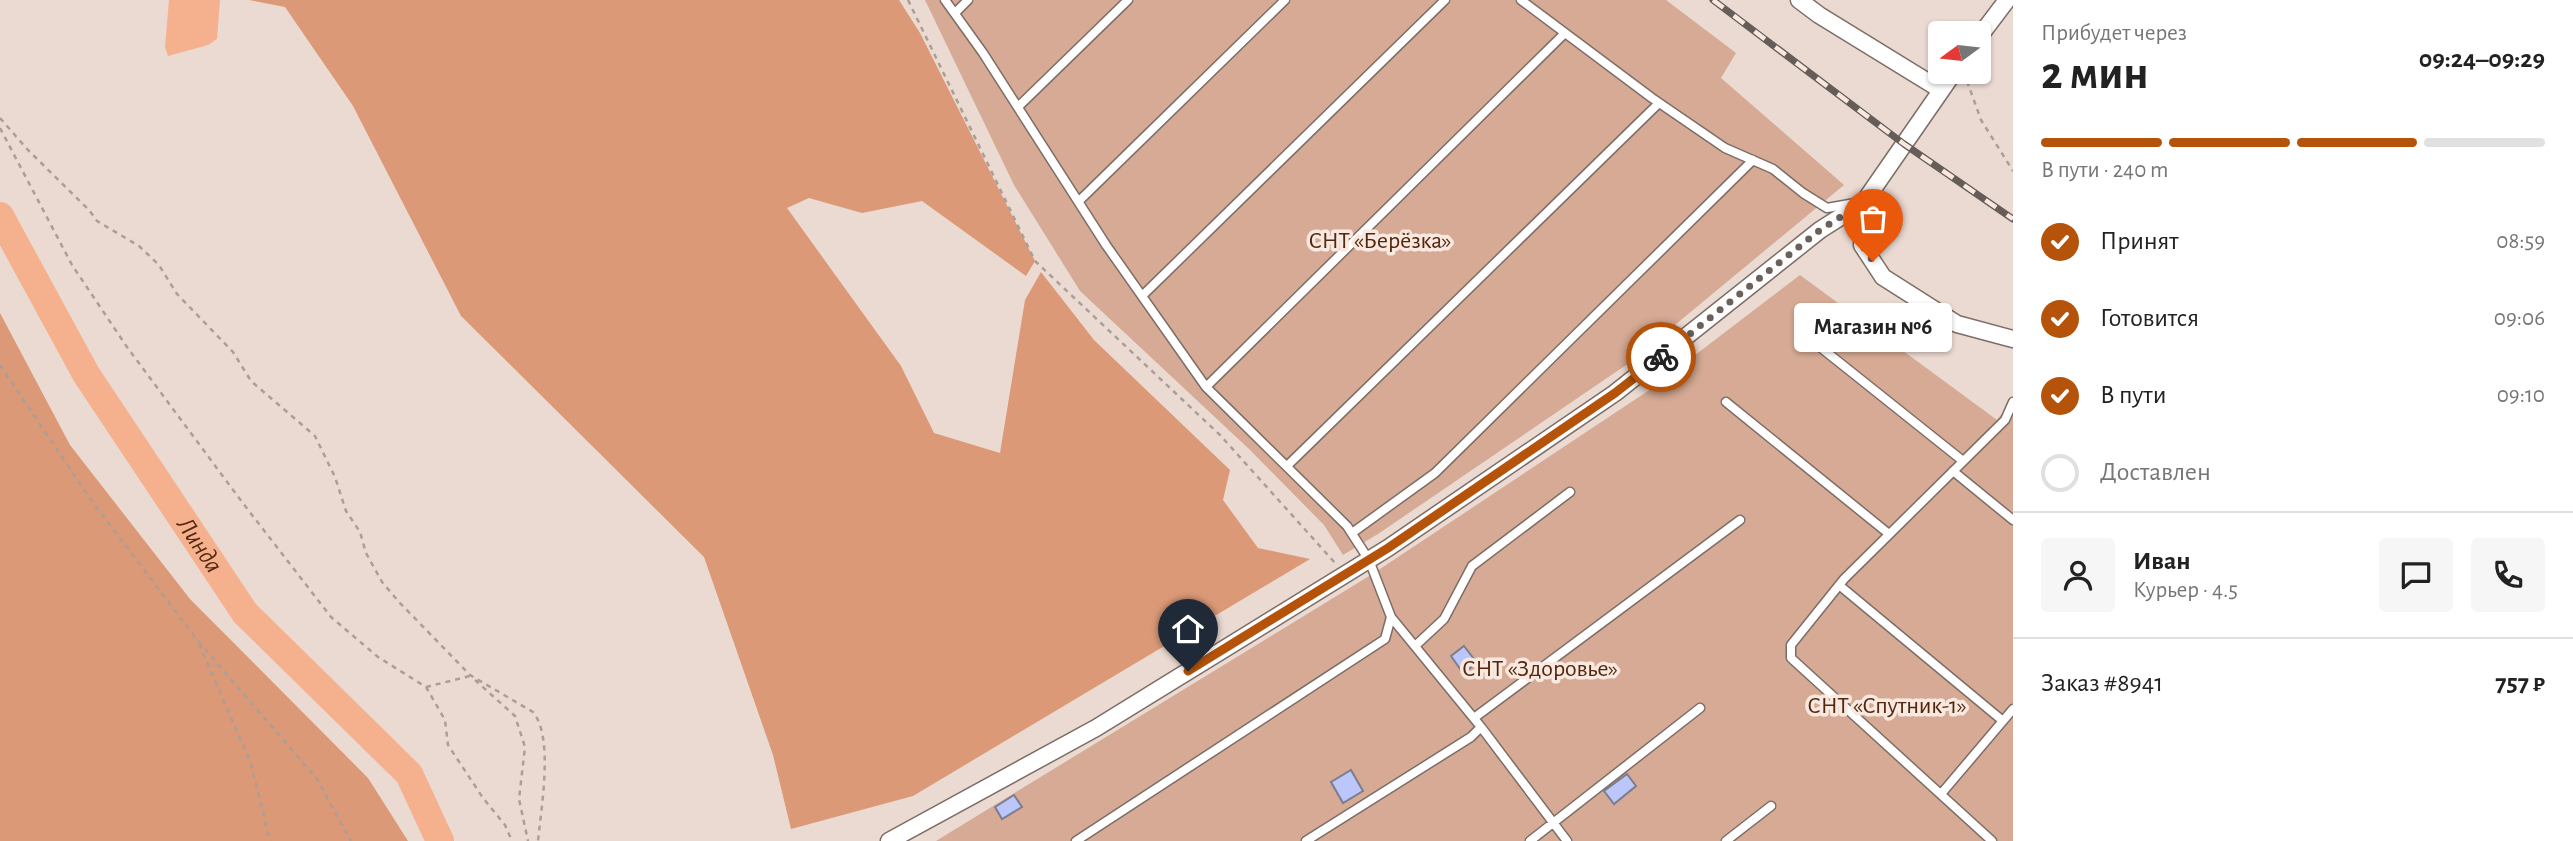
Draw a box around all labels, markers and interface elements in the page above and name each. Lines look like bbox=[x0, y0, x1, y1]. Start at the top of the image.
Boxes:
north arrow bbox=[1928, 21, 1992, 84]
map controls bbox=[1928, 21, 1991, 84]
text: Прибудет через bbox=[2041, 22, 2187, 45]
text: 09:24–09:29 bbox=[2419, 46, 2545, 72]
text: 2 мин bbox=[2041, 51, 2149, 97]
text: В пути · 240 m bbox=[2041, 159, 2169, 182]
pin bbox=[1843, 189, 1903, 261]
icon: bag bbox=[1854, 200, 1892, 238]
icon: check bbox=[2041, 223, 2079, 261]
text: Принят bbox=[2100, 228, 2179, 254]
park label: СНТ «Берёзка» bbox=[1308, 229, 1452, 253]
text: 08:59 bbox=[2496, 230, 2545, 253]
icon: check bbox=[2041, 300, 2079, 338]
callout: Магазин №6 bbox=[1794, 303, 1952, 352]
text: Готовится bbox=[2100, 305, 2199, 331]
text: 09:06 bbox=[2494, 307, 2545, 330]
text: Магазин №6 bbox=[1814, 316, 1932, 339]
courier bbox=[1626, 322, 1696, 392]
icon: bike bbox=[1642, 338, 1680, 376]
icon: check bbox=[2041, 377, 2079, 415]
text: В пути bbox=[2100, 382, 2166, 408]
text: 09:10 bbox=[2497, 384, 2545, 407]
text: Доставлен bbox=[2100, 459, 2211, 485]
water label: Линда bbox=[171, 511, 227, 577]
button: person bbox=[2041, 538, 2115, 612]
button: chat bbox=[2379, 538, 2453, 612]
button: phone bbox=[2471, 538, 2545, 612]
text: Иван bbox=[2133, 548, 2191, 574]
text: Курьер · 4.5 bbox=[2133, 579, 2238, 602]
pin bbox=[1158, 599, 1218, 671]
icon: home bbox=[1169, 610, 1207, 648]
park label: СНТ «Здоровье» bbox=[1462, 657, 1618, 681]
text: Заказ #8941 bbox=[2041, 670, 2163, 696]
text: 757 ₽ bbox=[2495, 670, 2545, 696]
park label: СНТ «Спутник-1» bbox=[1807, 694, 1967, 718]

